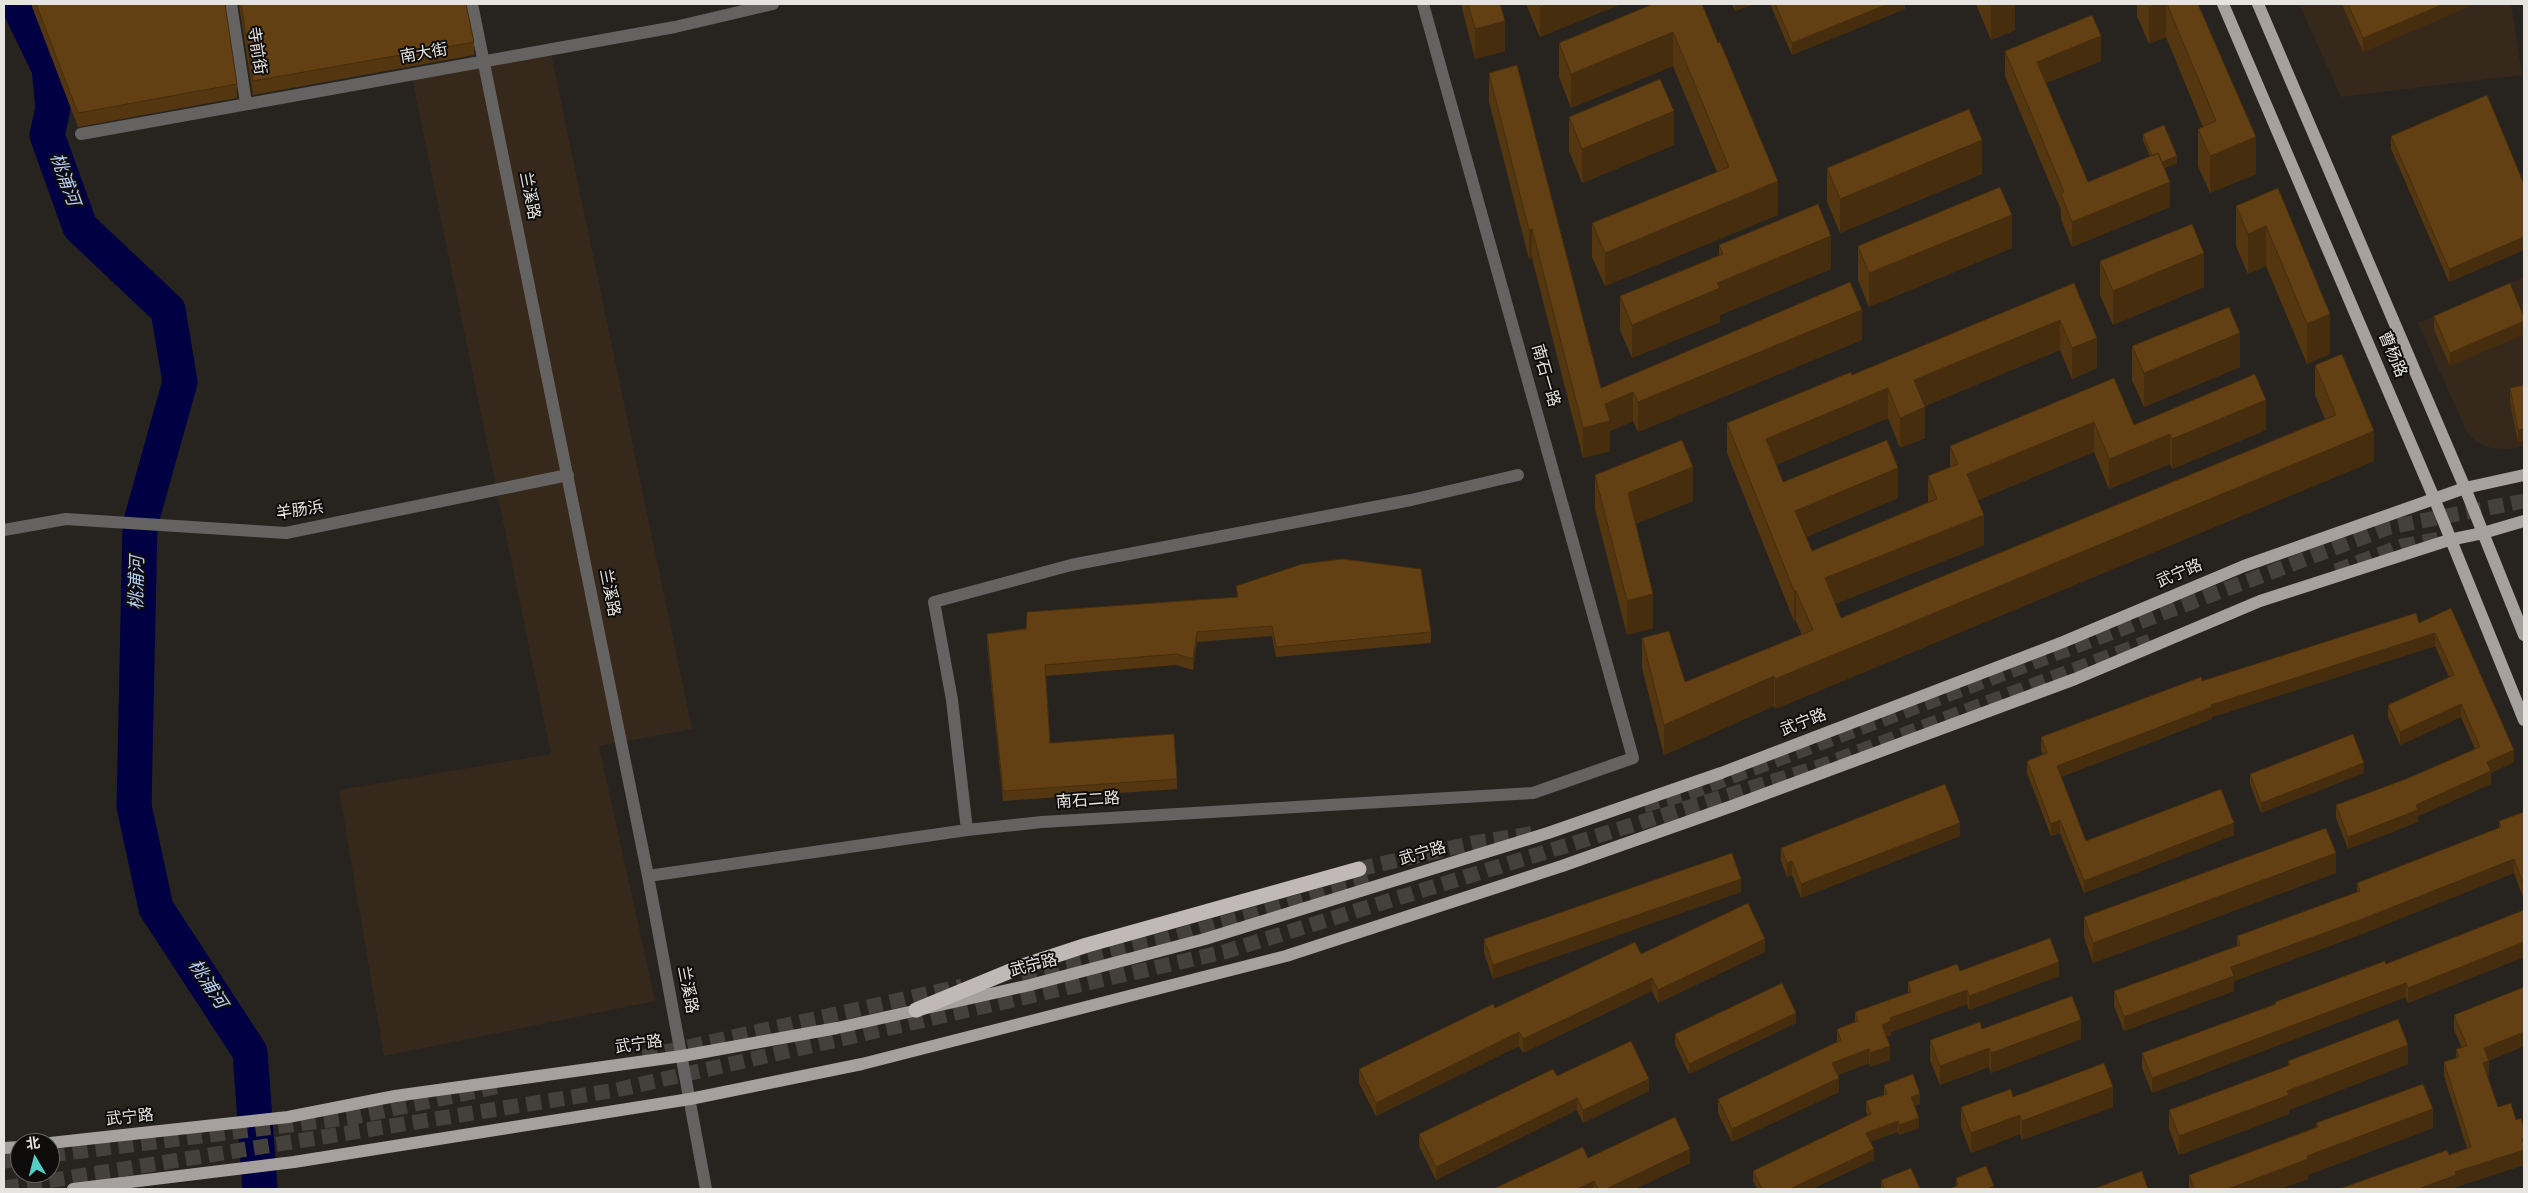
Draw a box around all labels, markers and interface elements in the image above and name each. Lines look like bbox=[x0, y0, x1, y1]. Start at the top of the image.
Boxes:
street label: 寺前街 bbox=[242, 26, 268, 76]
street label: 南大街 bbox=[399, 41, 449, 69]
water label: 桃浦河 bbox=[44, 151, 82, 209]
street label: 兰溪路 bbox=[514, 171, 542, 221]
street label: 曹杨路 bbox=[2373, 329, 2409, 381]
street label: 南石一路 bbox=[1526, 343, 1562, 409]
street label: 羊肠浜 bbox=[275, 499, 325, 525]
water label: 桃浦河 bbox=[128, 556, 150, 610]
street label: 武宁路 bbox=[2154, 557, 2206, 593]
street label: 兰溪路 bbox=[594, 568, 622, 618]
street label: 武宁路 bbox=[1778, 706, 1830, 742]
street label: 南石二路 bbox=[1055, 790, 1121, 814]
street label: 武宁路 bbox=[1397, 839, 1449, 871]
street label: 武宁路 bbox=[1008, 952, 1060, 982]
water label: 桃浦河 bbox=[182, 956, 230, 1014]
street label: 兰溪路 bbox=[672, 965, 700, 1015]
street label: 武宁路 bbox=[614, 1033, 664, 1059]
street label: 武宁路 bbox=[105, 1107, 155, 1131]
text: 北 bbox=[25, 1132, 41, 1155]
north arrow bbox=[10, 1133, 60, 1183]

